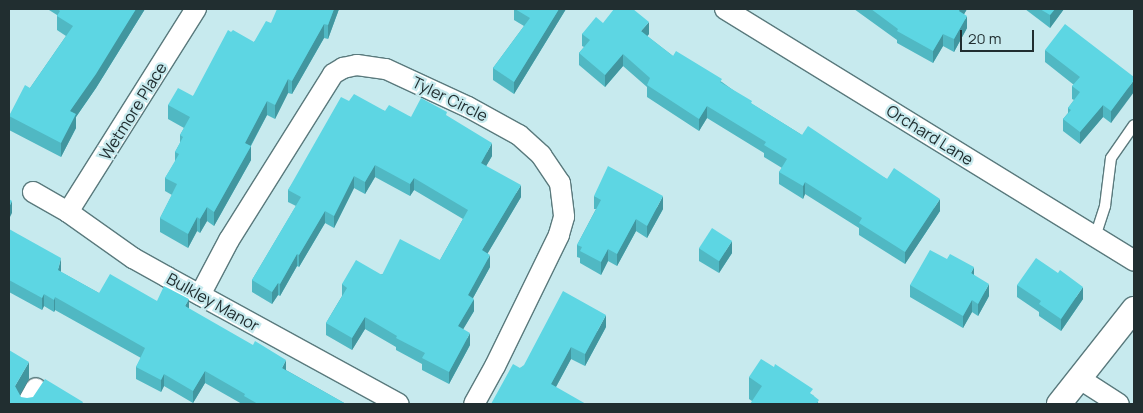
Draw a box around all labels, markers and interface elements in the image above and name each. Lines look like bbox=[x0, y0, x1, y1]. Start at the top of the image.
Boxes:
scale bar bbox=[963, 20, 1037, 52]
text: 20 m bbox=[968, 28, 1001, 49]
street label: Wetmore Place bbox=[95, 59, 171, 163]
street label: Tyler Circle bbox=[409, 73, 491, 125]
street label: Orchard Lane bbox=[883, 101, 977, 169]
street label: Bulkley Manor bbox=[163, 269, 263, 335]

